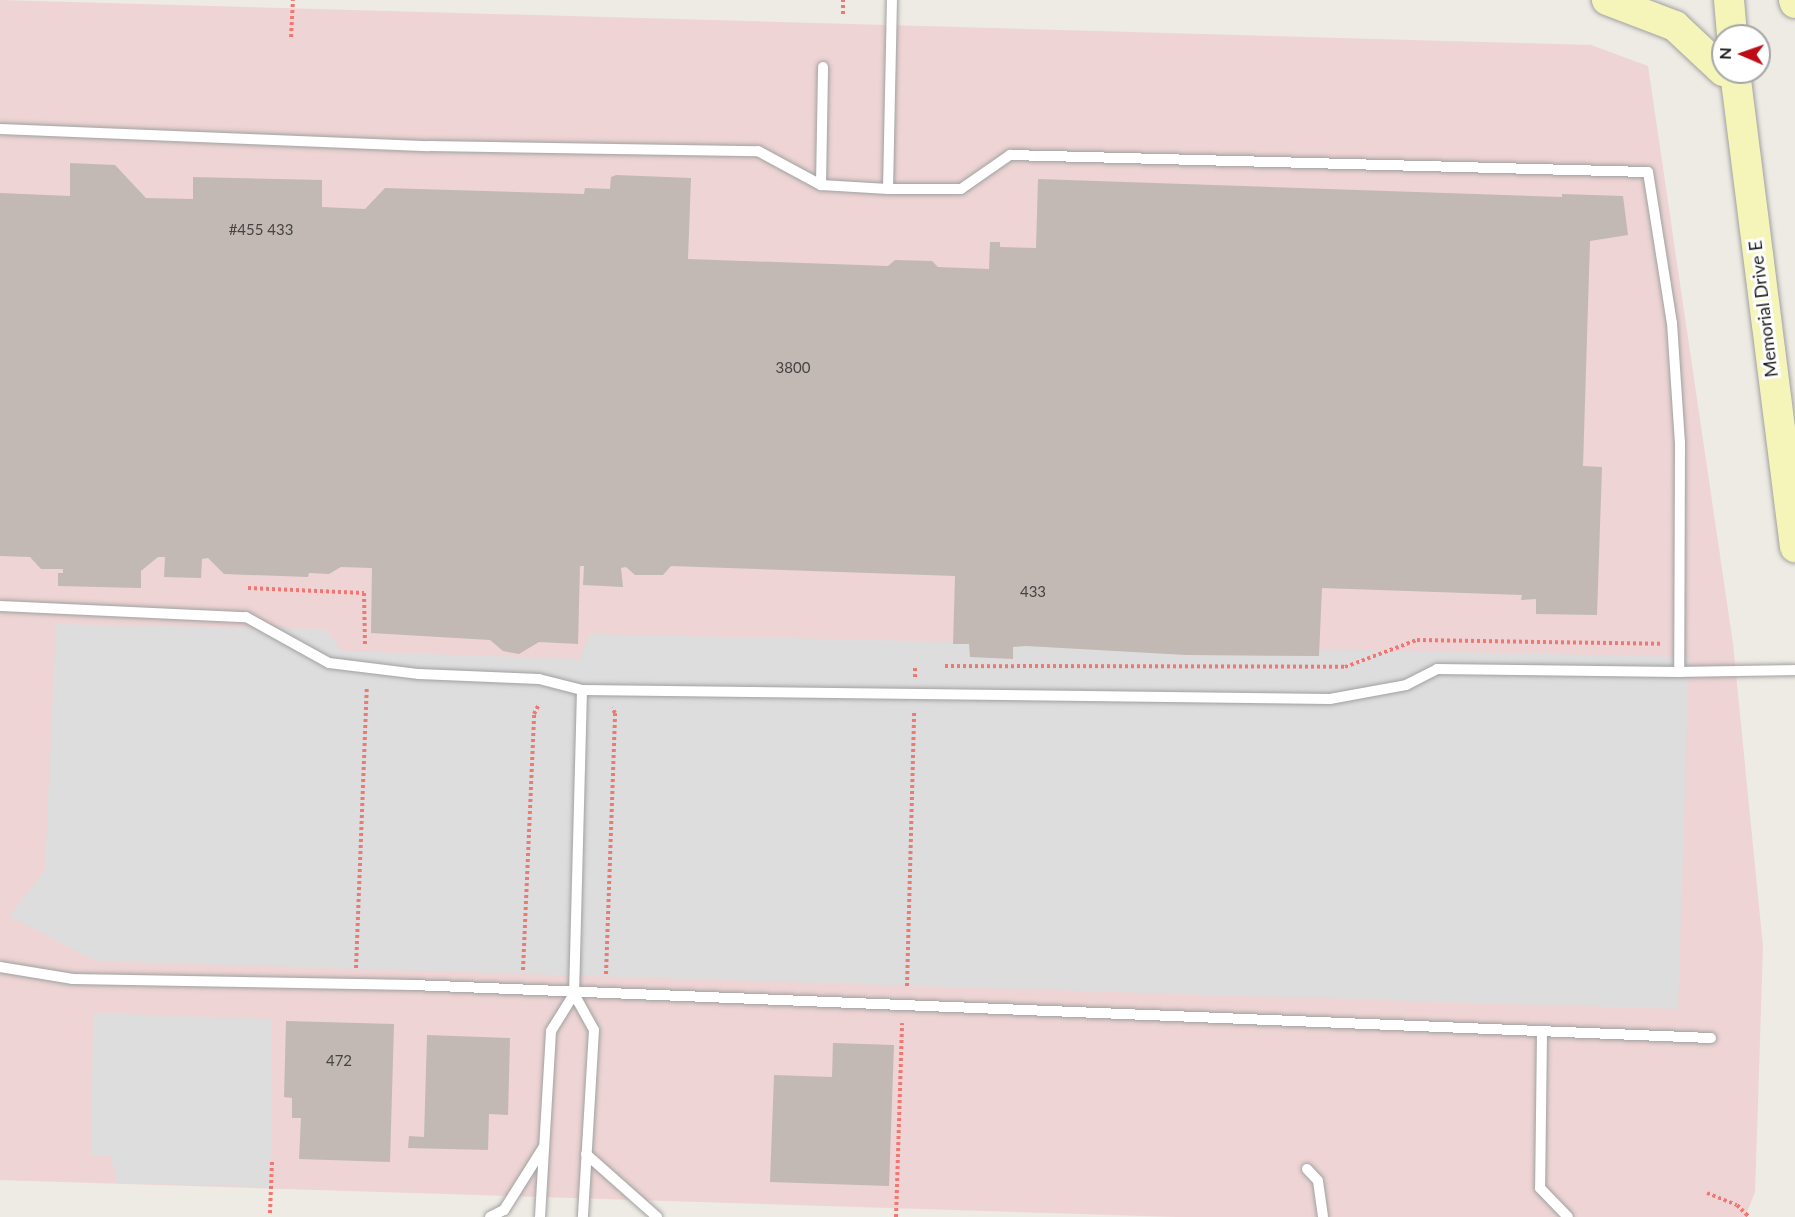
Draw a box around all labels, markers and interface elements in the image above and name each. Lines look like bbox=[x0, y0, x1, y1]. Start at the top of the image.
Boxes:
north arrow bbox=[1711, 24, 1771, 84]
text: N bbox=[1715, 47, 1734, 60]
house number: #455 433 bbox=[229, 221, 293, 239]
street label: Memorial Drive E bbox=[1744, 239, 1782, 379]
house number: 3800 bbox=[776, 359, 810, 377]
house number: 433 bbox=[1020, 583, 1046, 601]
house number: 472 bbox=[326, 1052, 352, 1070]

